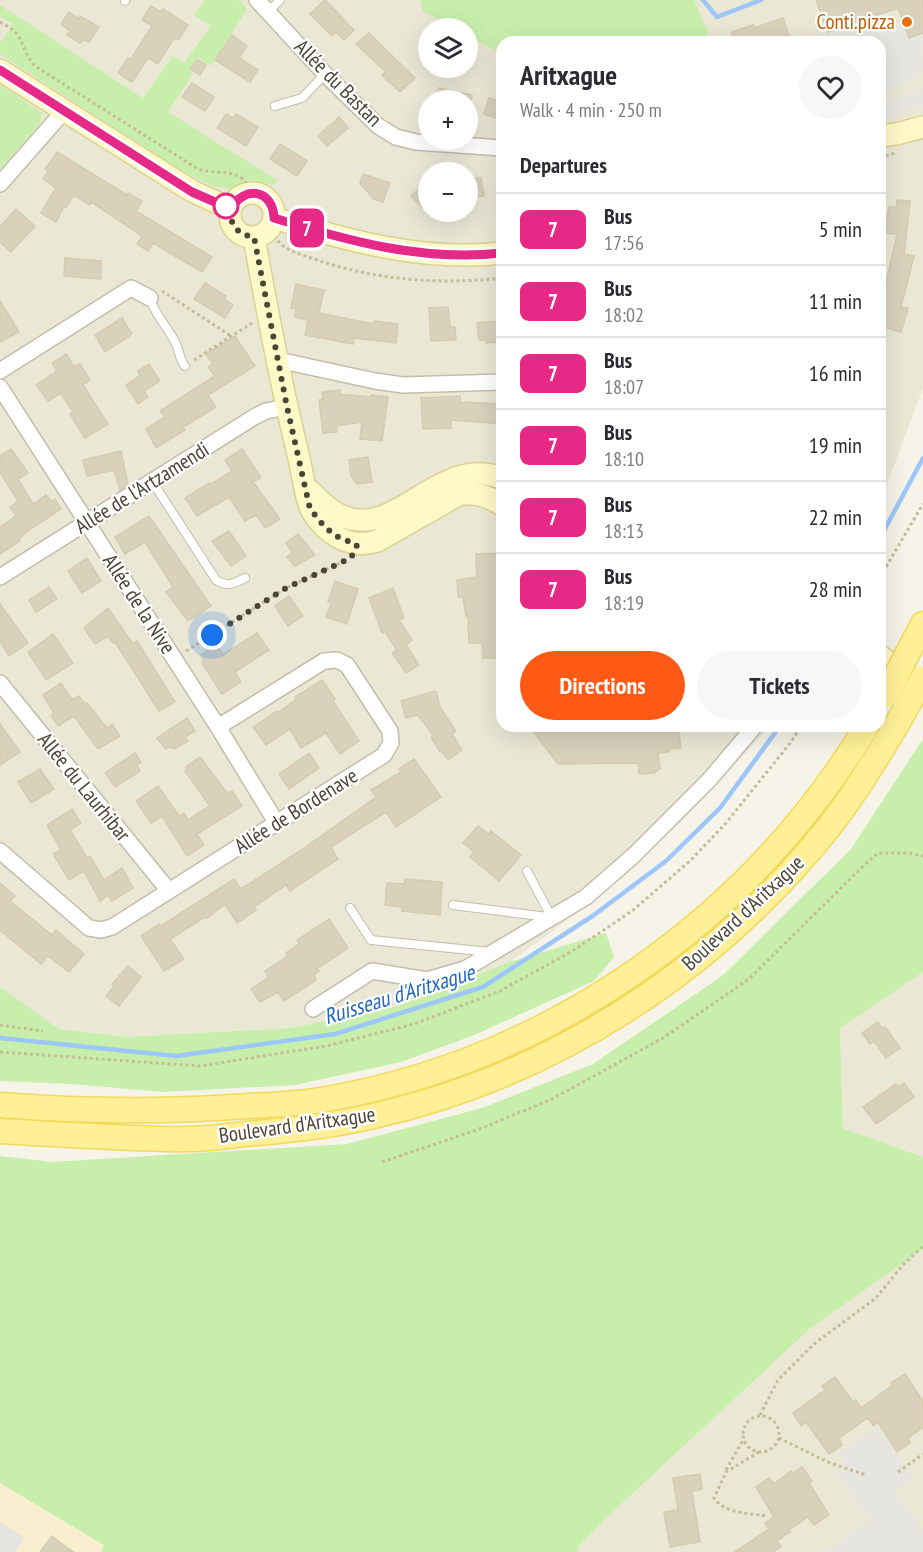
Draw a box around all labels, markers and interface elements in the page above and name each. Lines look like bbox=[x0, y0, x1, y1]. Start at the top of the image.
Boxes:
place label: Conti.pizza bbox=[816, 8, 895, 35]
marker: Conti.pizza bbox=[900, 15, 914, 29]
map controls bbox=[418, 18, 478, 222]
button: layers bbox=[418, 18, 478, 78]
street label: Allée du Bastan bbox=[289, 33, 388, 132]
text: Aritxague bbox=[520, 56, 617, 93]
button: heart bbox=[799, 56, 862, 119]
button: + bbox=[418, 90, 478, 150]
text: Walk · 4 min · 250 m bbox=[520, 97, 662, 123]
text: Departures bbox=[520, 151, 607, 179]
button: − bbox=[418, 162, 478, 222]
unlabelled marker bbox=[213, 193, 239, 219]
text: Bus bbox=[604, 202, 632, 230]
line badge: 7 bbox=[288, 208, 326, 248]
text: 7 bbox=[302, 215, 312, 242]
text: 5 min bbox=[819, 215, 862, 243]
text: 7 bbox=[548, 216, 558, 243]
text: 17:56 bbox=[604, 230, 644, 256]
text: Bus bbox=[604, 274, 632, 302]
text: 11 min bbox=[809, 287, 862, 315]
text: 7 bbox=[548, 288, 558, 315]
text: 18:02 bbox=[604, 302, 644, 328]
text: Bus bbox=[604, 346, 632, 374]
text: 16 min bbox=[809, 359, 862, 387]
text: 7 bbox=[548, 360, 558, 387]
text: 18:07 bbox=[604, 374, 644, 400]
text: Bus bbox=[604, 418, 632, 446]
text: 19 min bbox=[809, 431, 862, 459]
text: 7 bbox=[548, 432, 558, 459]
street label: Allée de l'Artzamendi bbox=[70, 436, 214, 540]
text: 18:10 bbox=[604, 446, 644, 472]
text: Bus bbox=[604, 490, 632, 518]
text: 22 min bbox=[809, 503, 862, 531]
text: 7 bbox=[548, 504, 558, 531]
text: 18:13 bbox=[604, 518, 644, 544]
street label: Allée de la Nive bbox=[97, 549, 182, 659]
text: Bus bbox=[604, 562, 632, 590]
text: 28 min bbox=[809, 575, 862, 603]
text: 7 bbox=[548, 576, 558, 603]
text: 18:19 bbox=[604, 590, 644, 616]
your location bbox=[197, 620, 227, 650]
button: Directions bbox=[520, 651, 685, 720]
button: Tickets bbox=[697, 651, 862, 720]
street label: Allée du Laurhibar bbox=[32, 727, 137, 847]
street label: Allée de Bordenave bbox=[229, 762, 362, 859]
street label: Boulevard d'Aritxague bbox=[676, 849, 810, 976]
water label: Ruisseau d'Aritxague bbox=[320, 957, 480, 1030]
street label: Boulevard d'Aritxague bbox=[217, 1100, 377, 1149]

